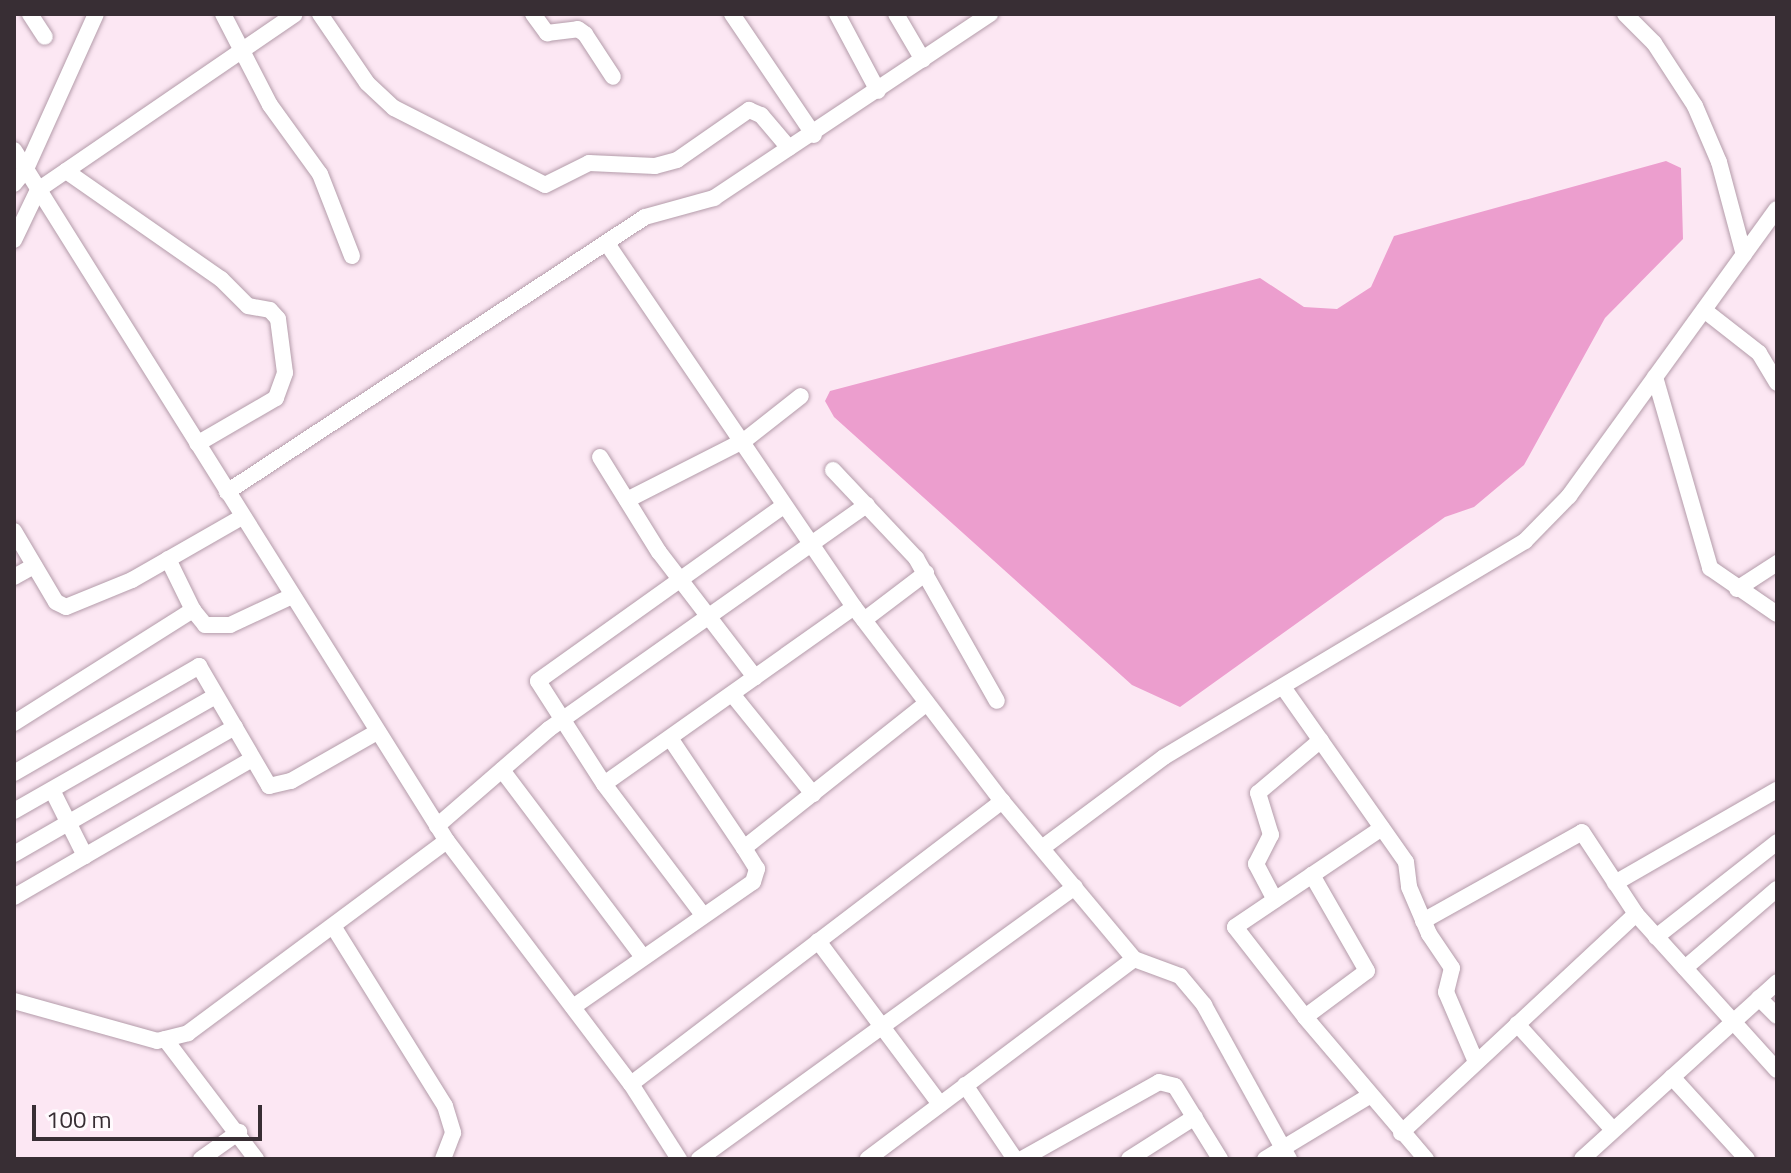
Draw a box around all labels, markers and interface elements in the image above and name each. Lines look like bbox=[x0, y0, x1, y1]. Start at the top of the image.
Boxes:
scale bar bbox=[36, 1089, 266, 1139]
text: 100 m bbox=[46, 1101, 112, 1137]

